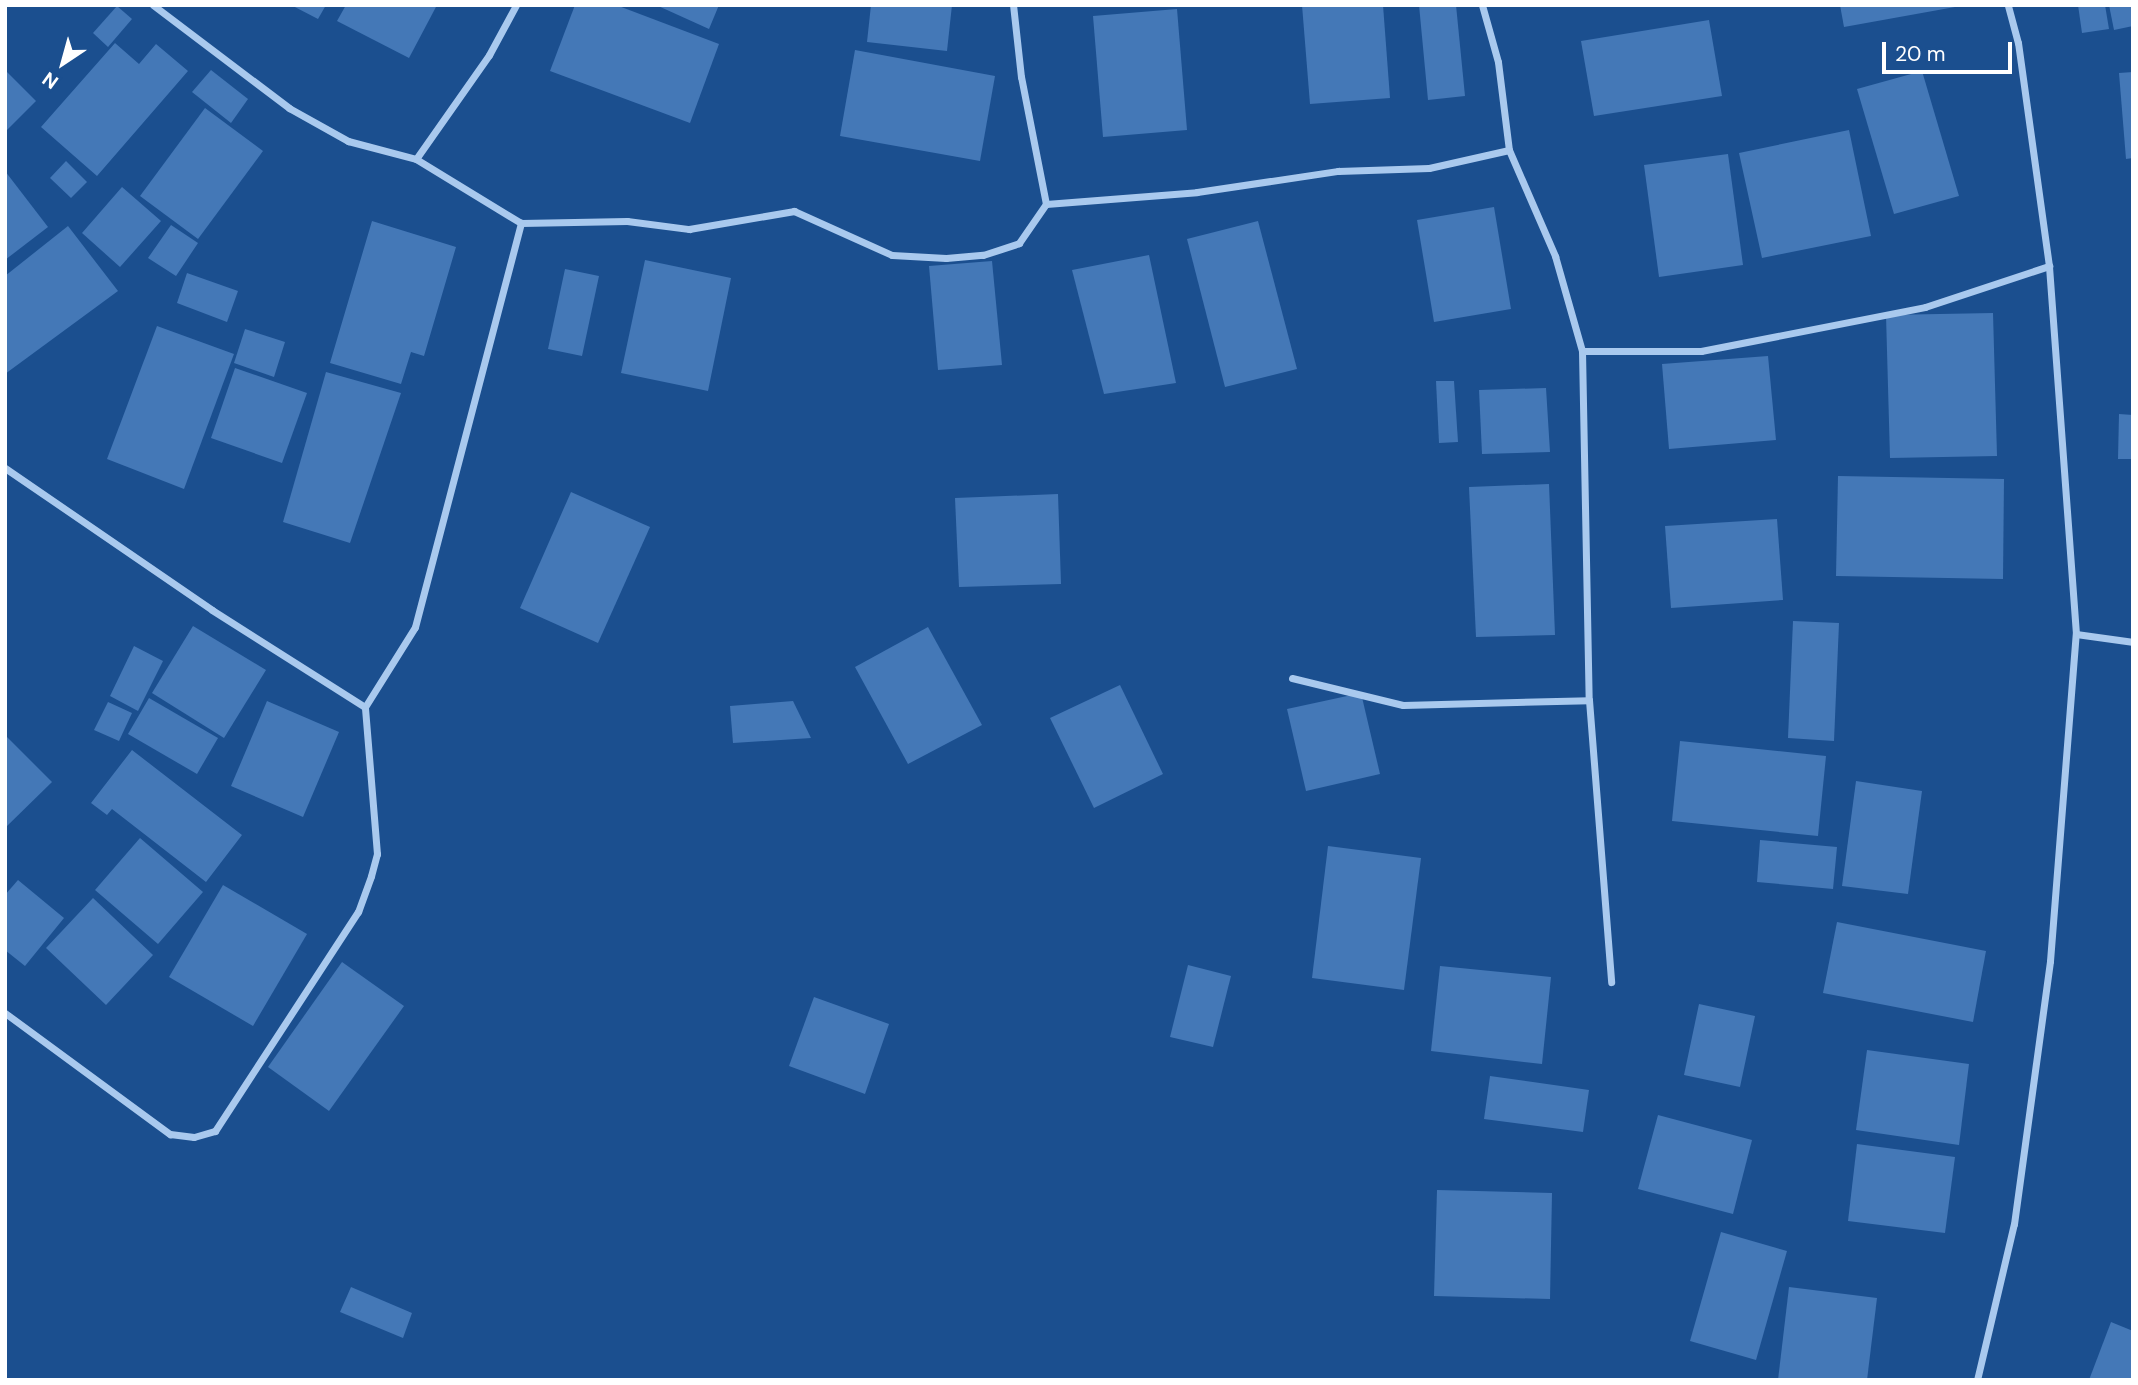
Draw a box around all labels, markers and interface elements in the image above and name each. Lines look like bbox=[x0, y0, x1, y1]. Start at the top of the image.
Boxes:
north arrow bbox=[28, 28, 98, 98]
scale bar bbox=[1886, 28, 2016, 72]
text: 20 m bbox=[1895, 40, 1946, 68]
text: N bbox=[37, 66, 63, 95]

